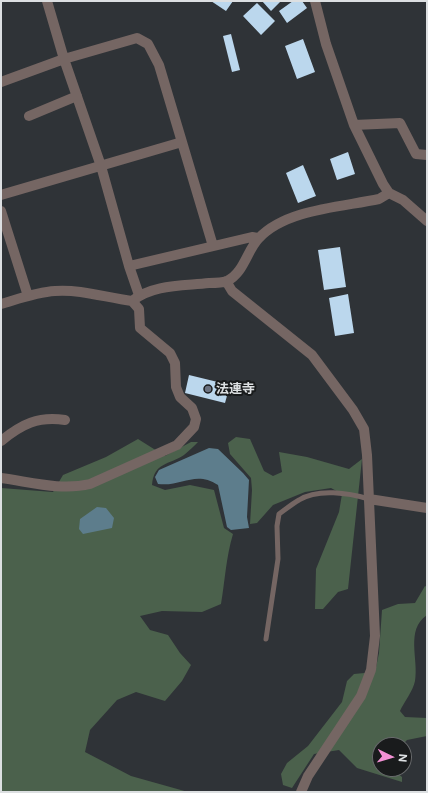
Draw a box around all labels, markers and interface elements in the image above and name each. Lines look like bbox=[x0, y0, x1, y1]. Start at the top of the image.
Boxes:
place label: 法連寺 bbox=[216, 381, 255, 397]
marker: 法連寺 bbox=[203, 384, 213, 394]
north arrow bbox=[372, 737, 412, 777]
text: N bbox=[396, 753, 410, 763]

